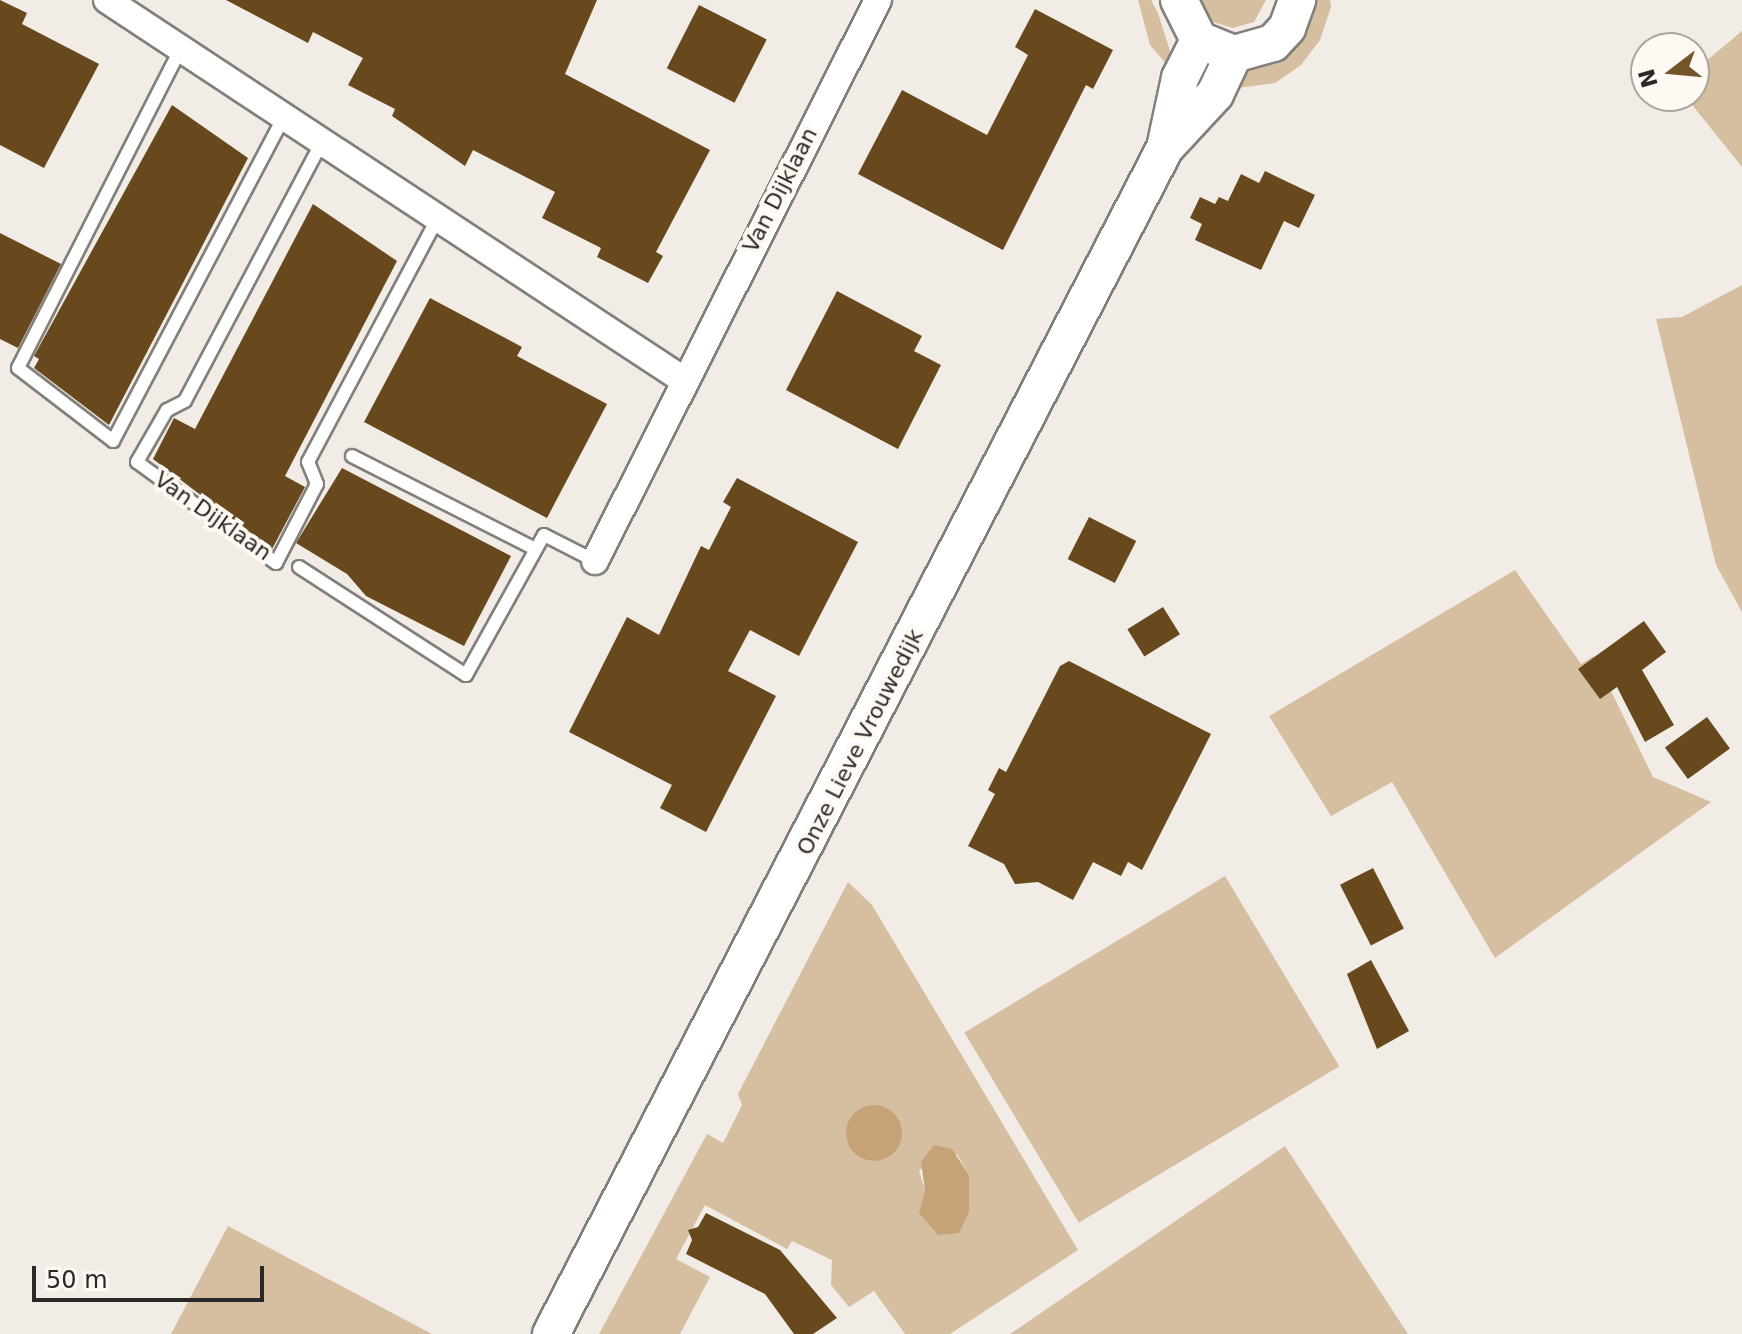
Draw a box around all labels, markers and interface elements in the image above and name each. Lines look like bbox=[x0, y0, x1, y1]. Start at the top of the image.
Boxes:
north arrow bbox=[1630, 32, 1710, 112]
text: N bbox=[1634, 66, 1663, 91]
street label: Van Dijklaan bbox=[737, 123, 823, 257]
street label: Van Dijklaan bbox=[149, 466, 277, 566]
street label: Onze Lieve Vrouwedijk bbox=[791, 625, 929, 859]
scale bar bbox=[36, 1250, 268, 1300]
text: 50 m bbox=[46, 1266, 108, 1294]

